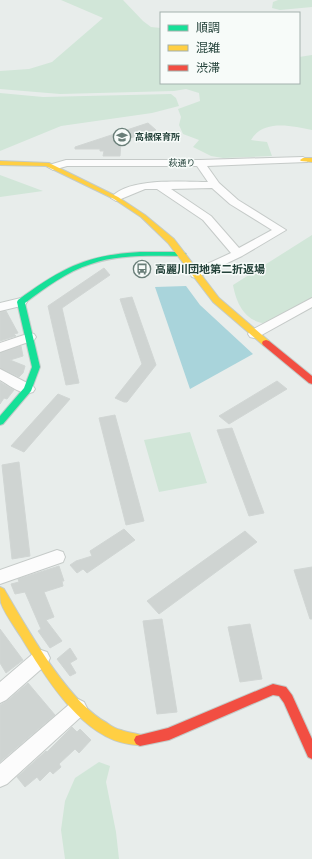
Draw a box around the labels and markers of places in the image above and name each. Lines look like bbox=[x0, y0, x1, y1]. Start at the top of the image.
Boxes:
school or university icon: 高根保育所 bbox=[112, 127, 132, 147]
place label: 高根保育所 bbox=[135, 131, 180, 143]
bus stop icon: 高麗川団地第二折返場 bbox=[132, 259, 152, 279]
place label: 高麗川団地第二折返場 bbox=[155, 261, 265, 277]

